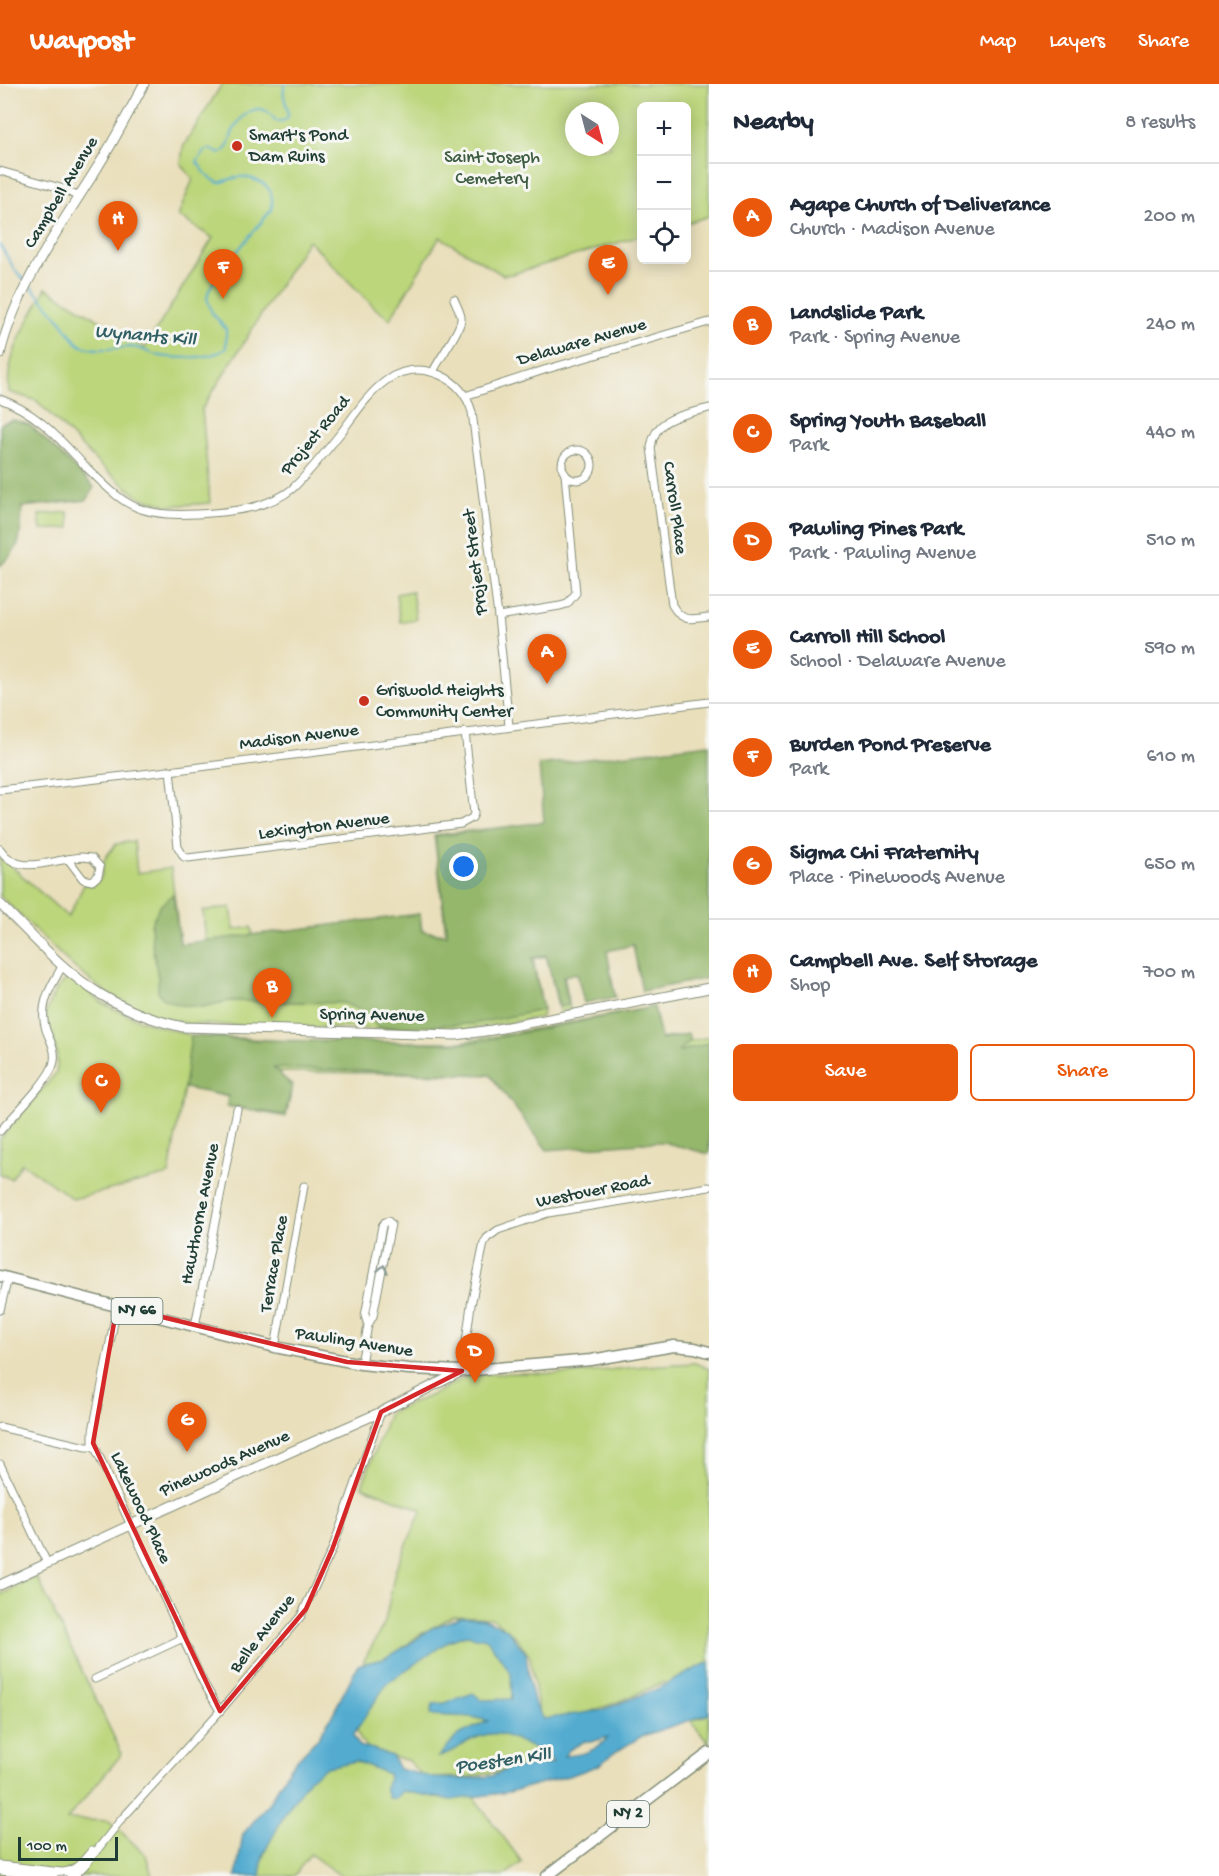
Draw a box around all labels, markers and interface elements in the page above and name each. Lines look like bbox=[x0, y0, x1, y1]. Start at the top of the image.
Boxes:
text: Waypost bbox=[30, 26, 133, 59]
text: Map bbox=[980, 30, 1016, 55]
text: Layers bbox=[1049, 30, 1105, 55]
text: Share bbox=[1138, 30, 1189, 55]
north arrow bbox=[565, 102, 619, 156]
map controls bbox=[637, 102, 691, 264]
button: + bbox=[637, 102, 691, 156]
text: Nearby bbox=[733, 108, 814, 139]
text: 8 results bbox=[1125, 112, 1195, 135]
place label: Smart's Pond Dam Ruins bbox=[248, 126, 349, 168]
street label: Campbell Avenue bbox=[20, 133, 104, 253]
marker: Smart's Pond Dam Ruins bbox=[230, 139, 244, 153]
park label: Saint Joseph Cemetery bbox=[444, 148, 540, 190]
button: − bbox=[637, 156, 691, 210]
text: Agape Church of Deliverance bbox=[790, 193, 1050, 219]
pin: H bbox=[98, 202, 138, 251]
text: A bbox=[747, 206, 758, 229]
text: 200 m bbox=[1144, 206, 1195, 229]
button: locate bbox=[637, 210, 691, 264]
text: Church · Madison Avenue bbox=[790, 219, 995, 242]
pin: E bbox=[588, 246, 628, 295]
pin: F bbox=[204, 250, 242, 299]
text: Landslide Park bbox=[790, 301, 923, 327]
street label: Delaware Avenue bbox=[514, 314, 649, 372]
text: B bbox=[747, 314, 758, 337]
text: 240 m bbox=[1145, 314, 1195, 337]
water label: Wynants Kill bbox=[93, 321, 198, 353]
text: Park · Spring Avenue bbox=[790, 327, 960, 350]
street label: Project Road bbox=[276, 391, 356, 481]
text: Spring Youth Baseball bbox=[790, 409, 986, 435]
text: C bbox=[747, 422, 758, 445]
text: 440 m bbox=[1146, 422, 1195, 445]
text: Park bbox=[790, 435, 828, 458]
street label: Carroll Place bbox=[657, 460, 691, 556]
street label: Project Street bbox=[459, 507, 493, 617]
text: Pawling Pines Park bbox=[790, 517, 963, 543]
text: D bbox=[746, 530, 759, 553]
text: 510 m bbox=[1146, 530, 1195, 553]
text: Park · Pawling Avenue bbox=[790, 543, 976, 566]
text: Carroll Hill School bbox=[790, 625, 945, 651]
pin: A bbox=[528, 634, 566, 684]
text: E bbox=[746, 638, 759, 661]
text: 590 m bbox=[1144, 638, 1195, 661]
text: School · Delaware Avenue bbox=[790, 651, 1006, 674]
place label: Griswold Heights Community Center bbox=[376, 681, 514, 723]
marker: Griswold Heights Community Center bbox=[357, 694, 371, 708]
street label: Madison Avenue bbox=[238, 720, 360, 756]
text: Burden Pond Preserve bbox=[790, 733, 991, 759]
text: F bbox=[747, 746, 758, 769]
text: 610 m bbox=[1146, 746, 1195, 769]
text: Park bbox=[790, 759, 828, 782]
street label: Lexington Avenue bbox=[257, 808, 391, 845]
text: Sigma Chi Fraternity bbox=[790, 841, 979, 867]
your location bbox=[449, 852, 478, 881]
text: G bbox=[746, 854, 759, 877]
text: 650 m bbox=[1144, 854, 1195, 877]
text: Place · Pinewoods Avenue bbox=[790, 867, 1005, 890]
text: Campbell Ave. Self Storage bbox=[790, 949, 1037, 975]
text: H bbox=[747, 962, 758, 985]
text: 700 m bbox=[1143, 962, 1195, 985]
pin: B bbox=[252, 968, 292, 1018]
text: Shop bbox=[790, 975, 830, 998]
street label: Spring Avenue bbox=[319, 1005, 425, 1027]
button: Save bbox=[733, 1044, 958, 1101]
button: Share bbox=[970, 1044, 1195, 1101]
pin: C bbox=[82, 1064, 120, 1113]
street label: Hawthorne Avenue bbox=[177, 1141, 225, 1286]
street label: Westover Road bbox=[535, 1170, 653, 1213]
street label: Terrace Place bbox=[256, 1213, 294, 1315]
one-way arrow bbox=[375, 1264, 388, 1274]
road number: NY 66 bbox=[112, 1298, 162, 1324]
street label: Pawling Avenue bbox=[293, 1323, 415, 1363]
pin: D bbox=[456, 1334, 494, 1383]
pin: G bbox=[168, 1402, 207, 1452]
street label: Pinewoods Avenue bbox=[156, 1426, 294, 1502]
street label: Lakewood Place bbox=[105, 1449, 175, 1568]
street label: Belle Avenue bbox=[225, 1590, 301, 1678]
water label: Poesten Kill bbox=[454, 1744, 554, 1780]
road number: NY 2 bbox=[607, 1801, 649, 1827]
scale bar bbox=[18, 1834, 118, 1862]
text: 100 m bbox=[27, 1838, 67, 1857]

